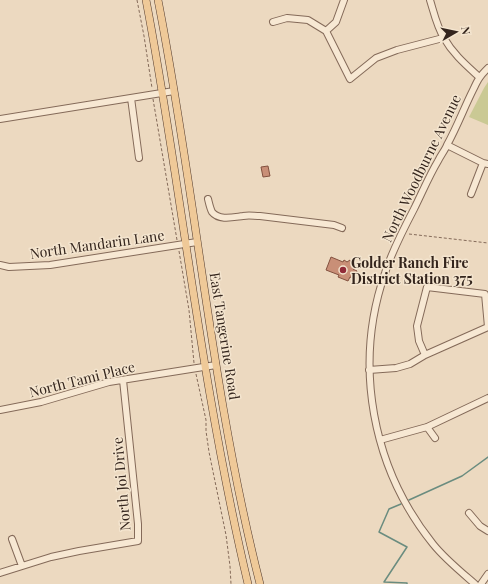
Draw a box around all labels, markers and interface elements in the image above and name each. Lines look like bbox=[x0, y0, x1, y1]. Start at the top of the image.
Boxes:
north arrow bbox=[436, 12, 476, 52]
text: N bbox=[458, 25, 474, 36]
street label: North Woodburne Avenue bbox=[377, 91, 465, 245]
street label: North Mandarin Lane bbox=[29, 225, 165, 263]
place label: Golder Ranch Fire District Station 375 bbox=[351, 253, 473, 288]
marker: Golder Ranch Fire District Station 375 bbox=[338, 265, 348, 275]
street label: East Tangerine Road bbox=[206, 271, 244, 401]
street label: North Tami Place bbox=[27, 357, 137, 401]
street label: North Joi Drive bbox=[107, 436, 135, 532]

